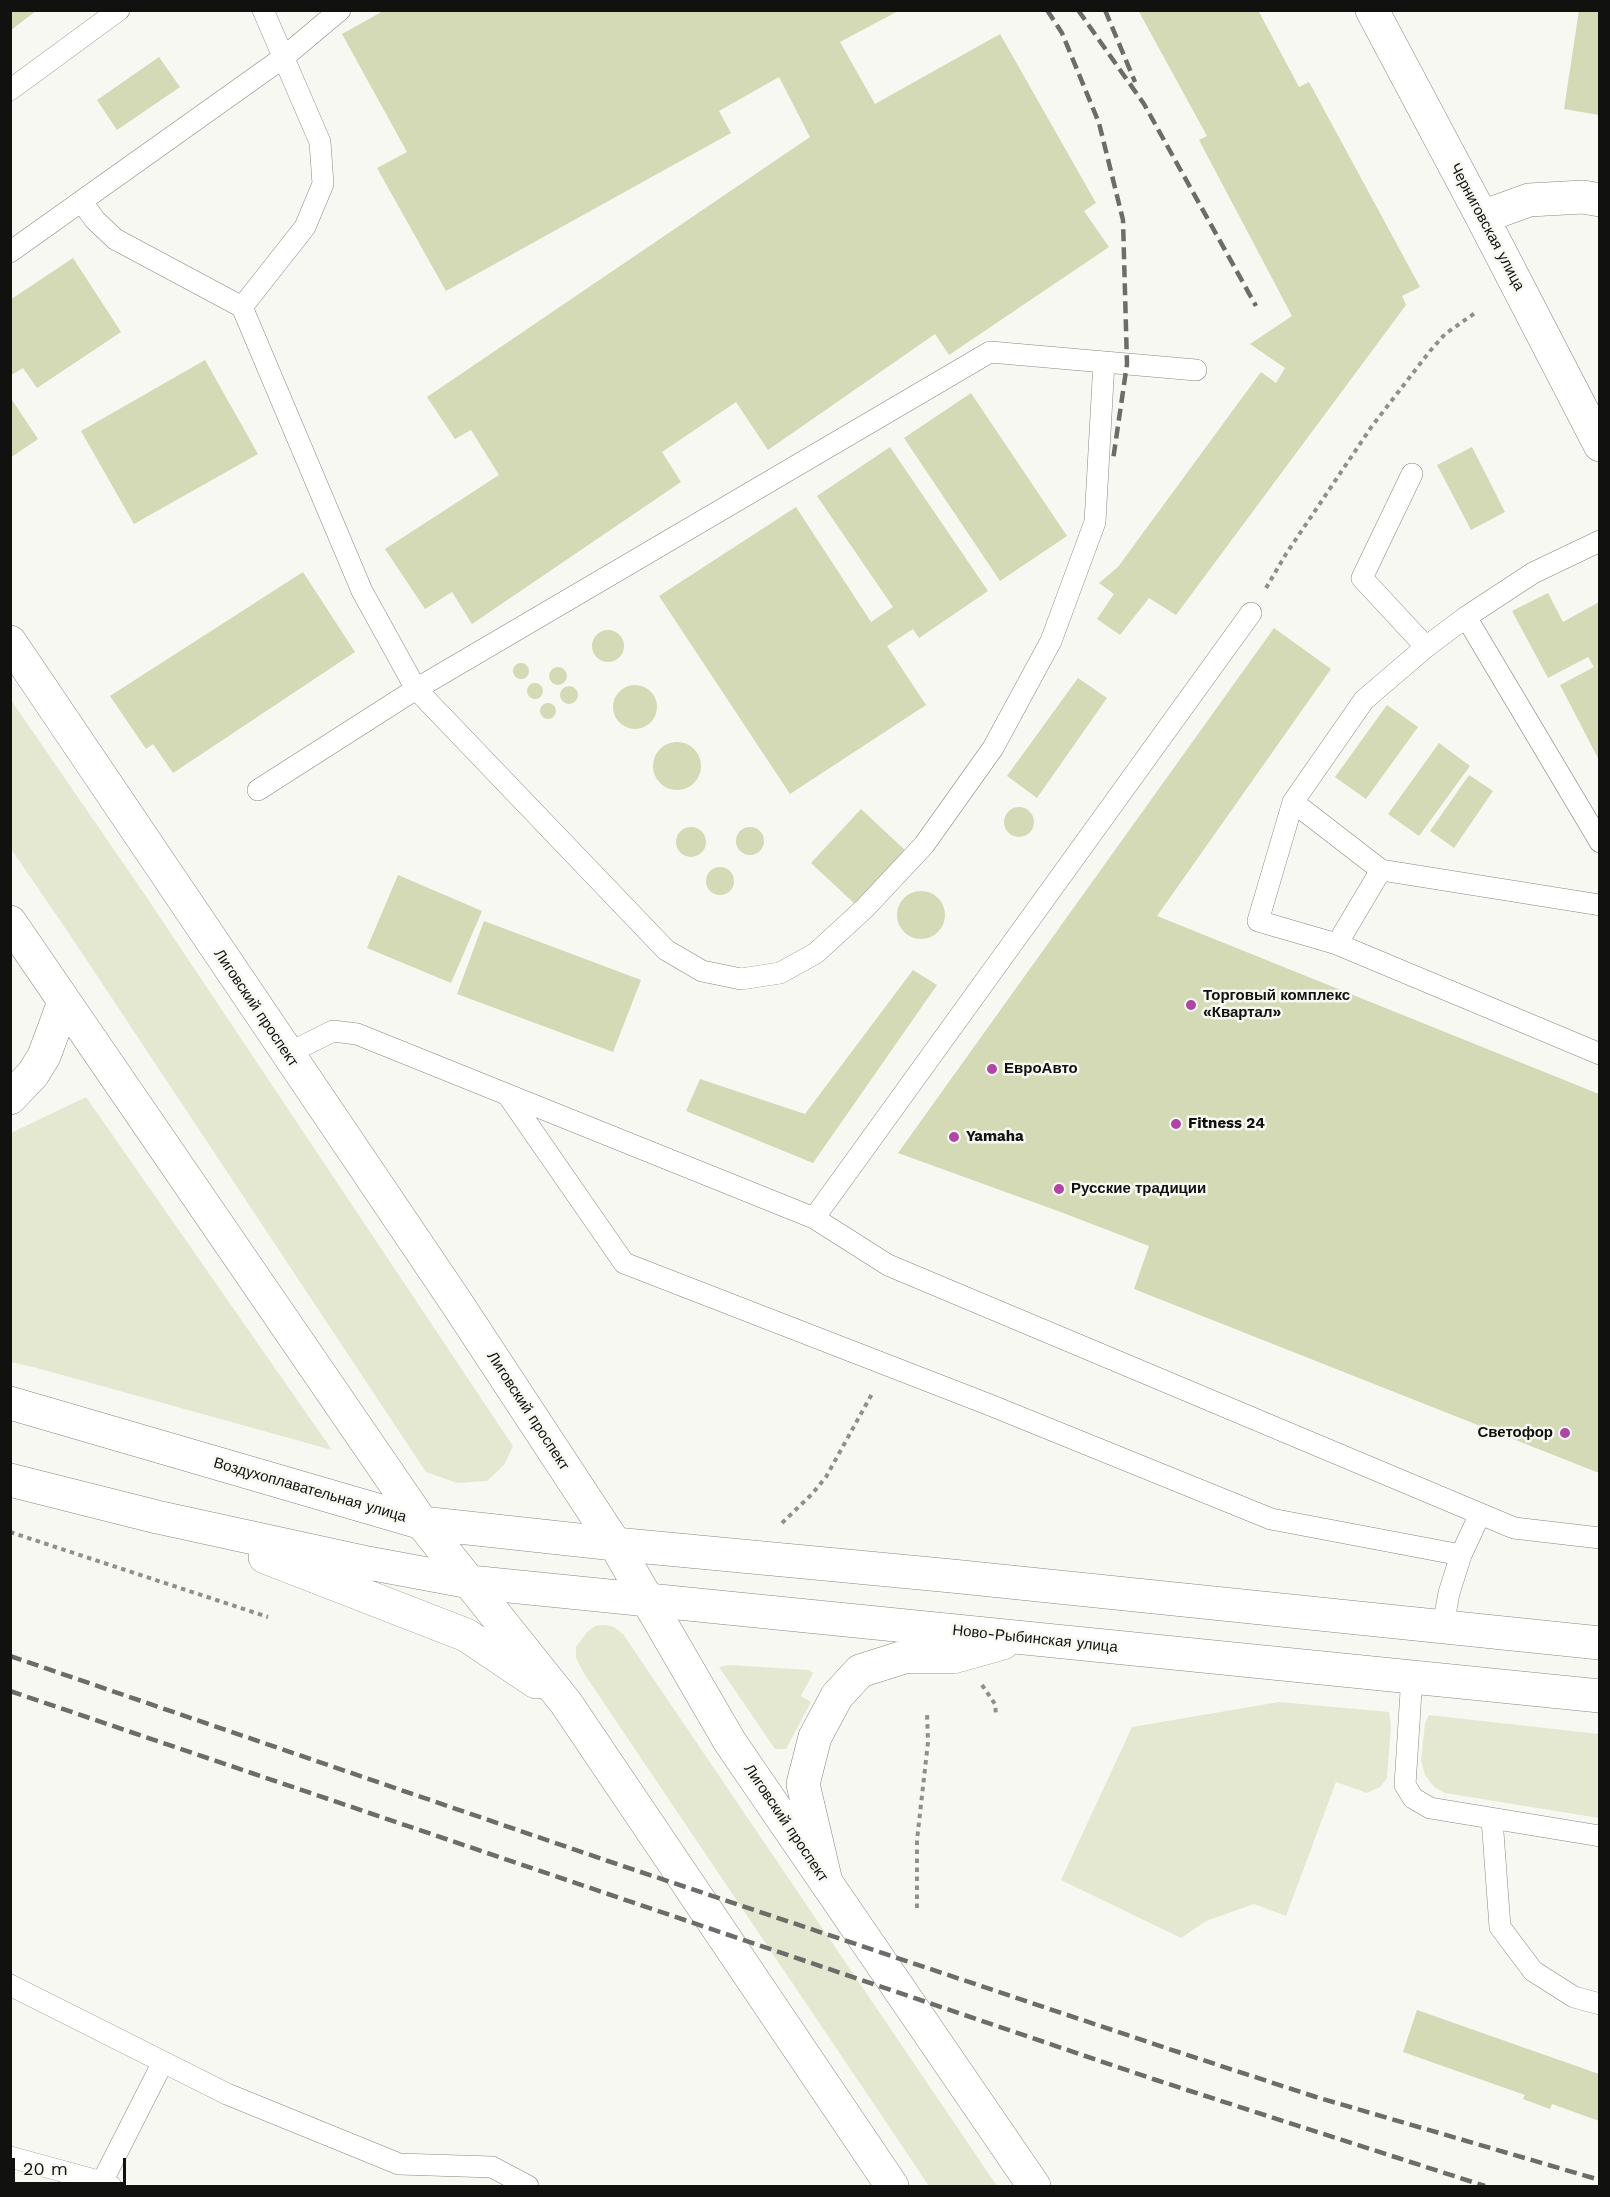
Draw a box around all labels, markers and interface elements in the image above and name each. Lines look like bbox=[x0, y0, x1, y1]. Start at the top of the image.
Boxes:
street label: Черниговская улица bbox=[1446, 160, 1528, 294]
street label: Лиговский проспект bbox=[210, 946, 302, 1070]
place label: Торговый комплекс «Квартал» bbox=[1203, 987, 1350, 1022]
marker: Торговый комплекс «Квартал» bbox=[1184, 998, 1198, 1012]
place label: ЕвроАвто bbox=[1004, 1060, 1078, 1078]
marker: ЕвроАвто bbox=[985, 1062, 999, 1076]
place label: Fitness 24 bbox=[1188, 1115, 1265, 1133]
marker: Fitness 24 bbox=[1169, 1117, 1183, 1131]
place label: Yamaha bbox=[966, 1128, 1024, 1146]
marker: Yamaha bbox=[947, 1130, 961, 1144]
place label: Русские традиции bbox=[1071, 1180, 1206, 1198]
marker: Русские традиции bbox=[1052, 1182, 1066, 1196]
street label: Лиговский проспект bbox=[483, 1348, 573, 1474]
place label: Светофор bbox=[1477, 1424, 1553, 1442]
marker: Светофор bbox=[1558, 1426, 1572, 1440]
street label: Воздухоплавательная улица bbox=[211, 1454, 409, 1526]
street label: Ново-Рыбинская улица bbox=[951, 1621, 1119, 1657]
street label: Лиговский проспект bbox=[740, 1761, 832, 1885]
scale bar bbox=[15, 2146, 129, 2184]
text: 20 m bbox=[23, 2158, 68, 2179]

